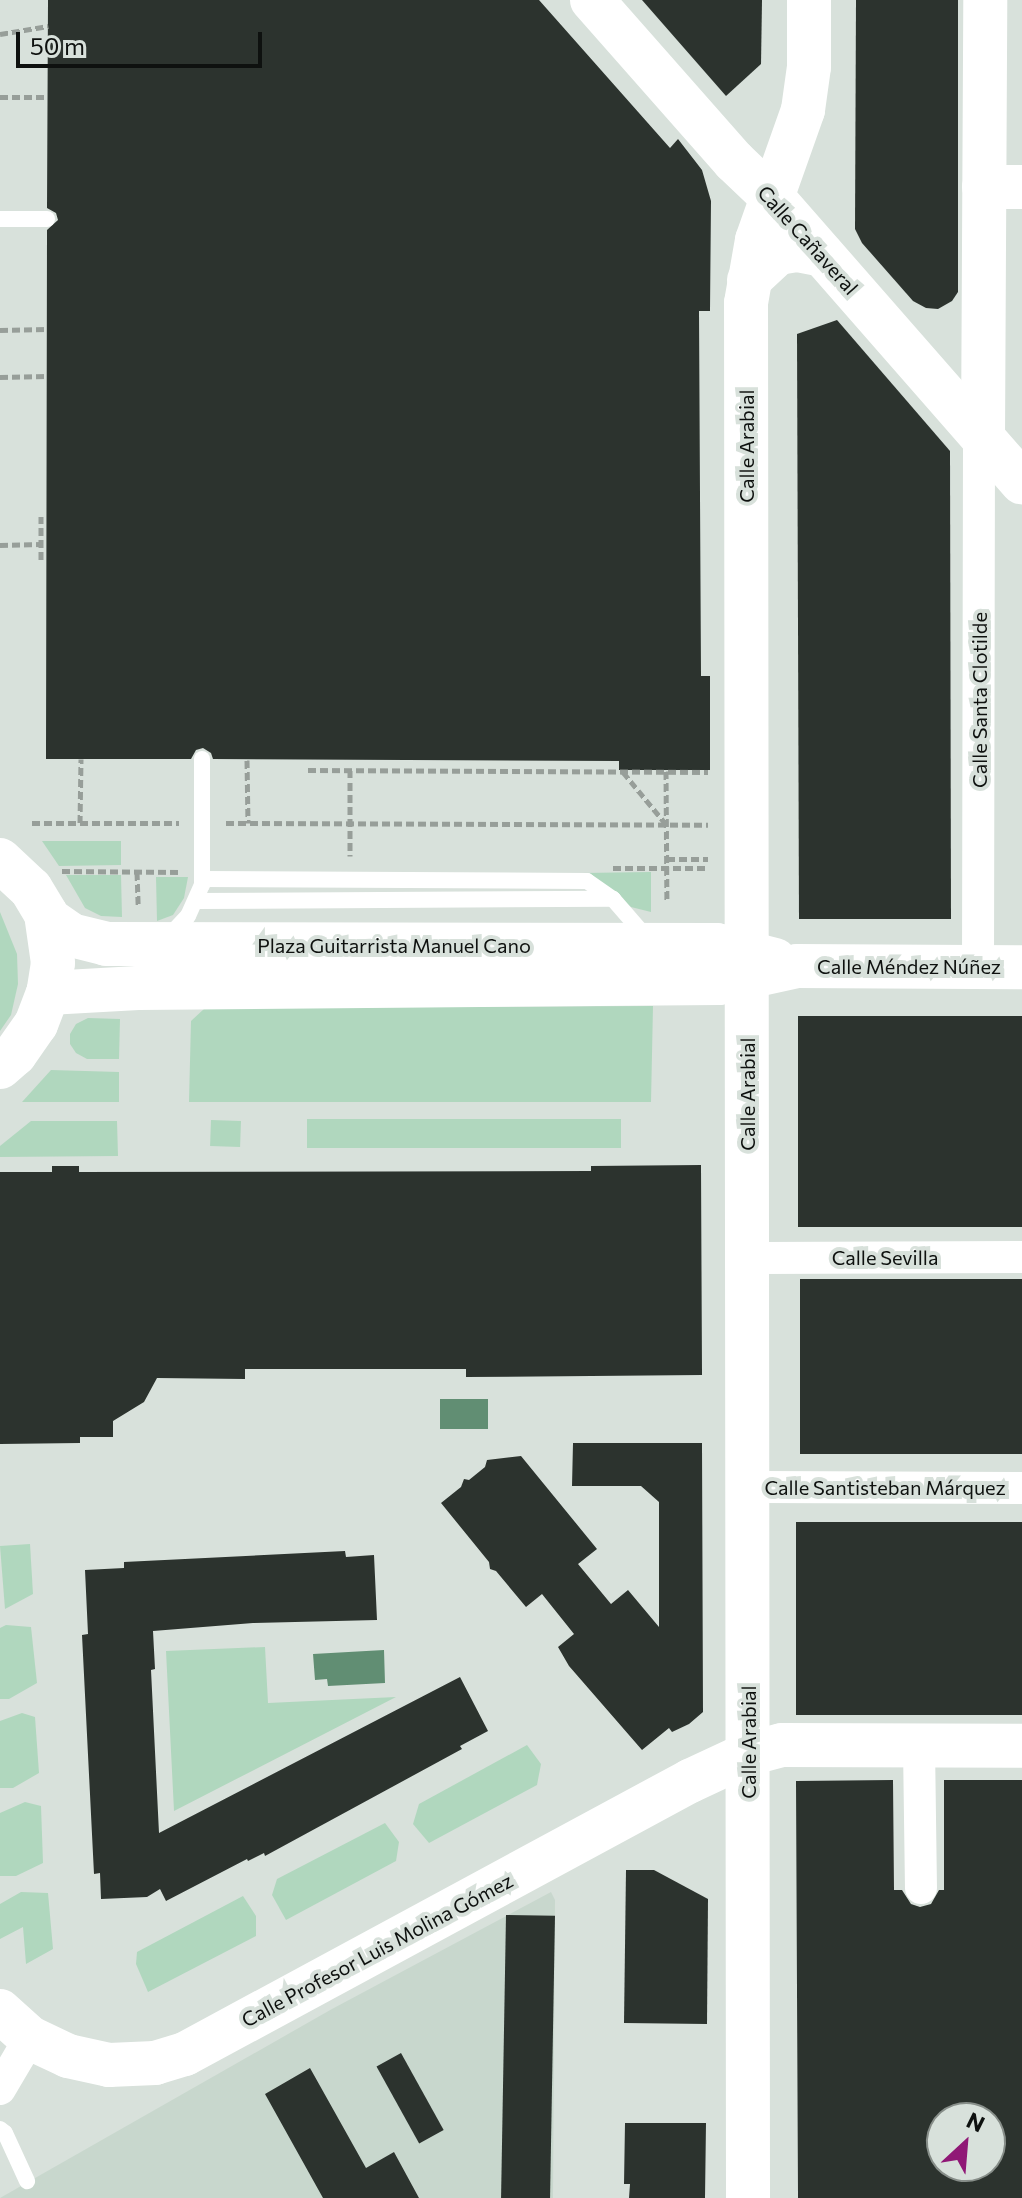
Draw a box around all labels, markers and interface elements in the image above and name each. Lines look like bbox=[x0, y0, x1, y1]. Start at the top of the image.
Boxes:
scale bar bbox=[20, 16, 266, 66]
text: 50 m bbox=[30, 31, 85, 60]
street label: Calle Cañaveral bbox=[753, 181, 863, 299]
street label: Calle Arabial bbox=[734, 389, 758, 503]
street label: Calle Santa Clotilde bbox=[967, 612, 991, 788]
street label: Plaza Guitarrista Manuel Cano bbox=[257, 933, 531, 957]
street label: Calle Méndez Núñez bbox=[817, 954, 1001, 978]
street label: Calle Arabial bbox=[735, 1037, 759, 1151]
street label: Calle Sevilla bbox=[832, 1245, 938, 1269]
street label: Calle Santisteban Márquez bbox=[764, 1475, 1006, 1499]
street label: Calle Arabial bbox=[736, 1685, 760, 1799]
street label: Calle Profesor Luis Molina Gómez bbox=[237, 1868, 517, 2032]
north arrow bbox=[926, 2102, 1006, 2182]
text: N bbox=[963, 2106, 989, 2138]

